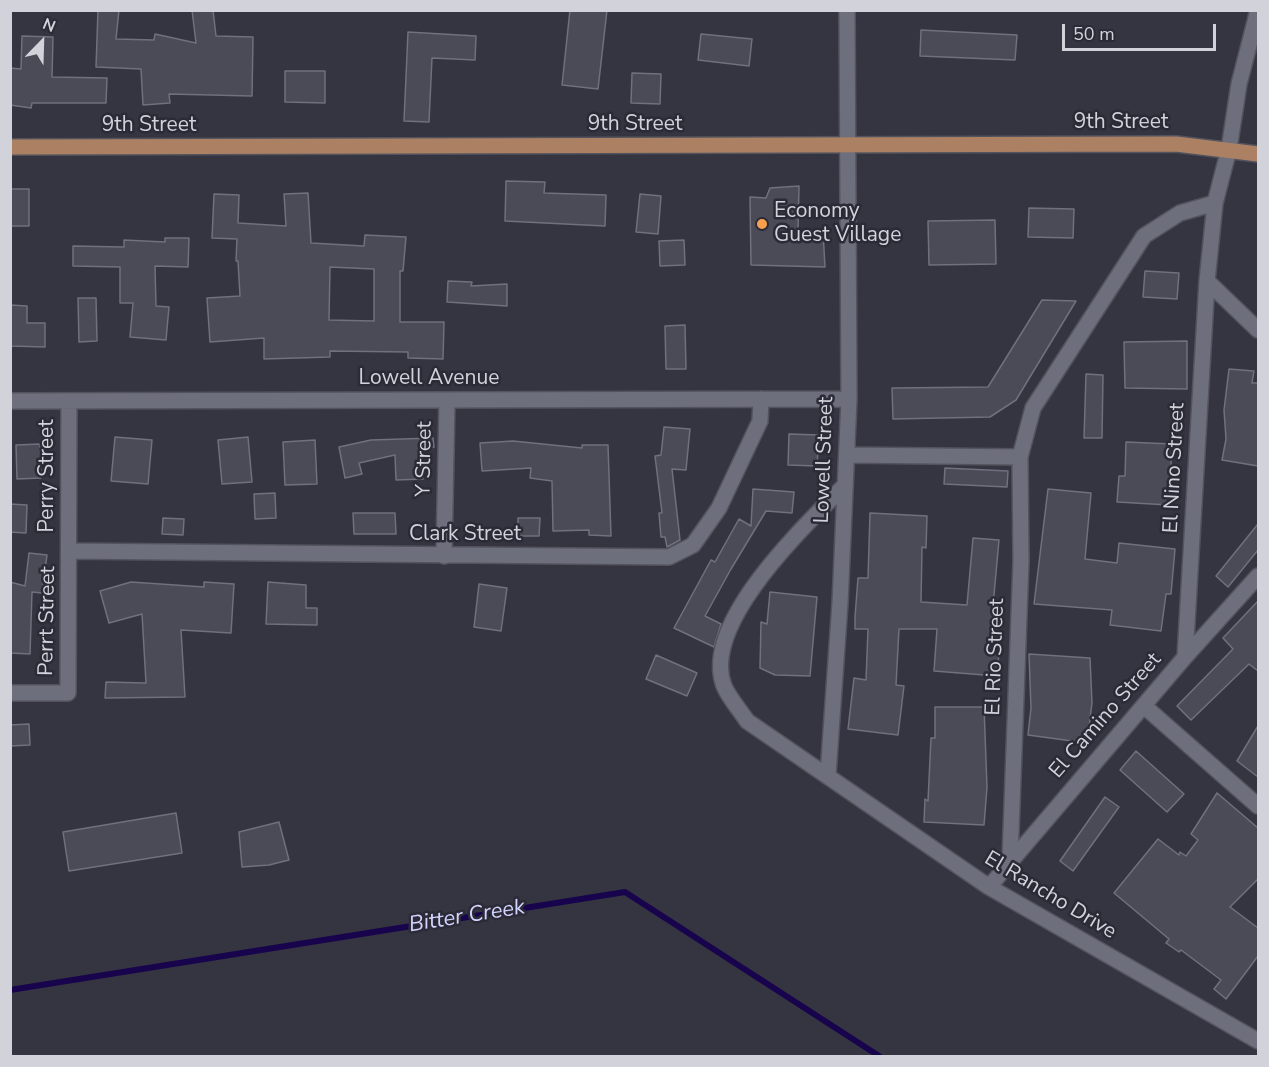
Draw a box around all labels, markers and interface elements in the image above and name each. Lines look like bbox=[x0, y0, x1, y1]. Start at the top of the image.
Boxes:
north arrow bbox=[12, 12, 72, 72]
scale bar bbox=[1065, 12, 1220, 50]
text: N bbox=[39, 13, 59, 38]
text: 50 m bbox=[1073, 22, 1115, 46]
street label: 9th Street bbox=[1074, 110, 1168, 136]
street label: 9th Street bbox=[588, 112, 682, 138]
street label: 9th Street bbox=[102, 113, 196, 139]
place label: Economy Guest Village bbox=[774, 199, 901, 249]
marker: Economy Guest Village bbox=[755, 217, 769, 231]
street label: Lowell Avenue bbox=[359, 366, 499, 392]
street label: Lowell Street bbox=[810, 396, 840, 524]
street label: El Nino Street bbox=[1159, 402, 1191, 534]
street label: Perry Street bbox=[35, 419, 61, 533]
street label: Y Street bbox=[412, 421, 438, 497]
street label: Clark Street bbox=[409, 522, 521, 548]
street label: Perrt Street bbox=[34, 566, 62, 676]
street label: El Rio Street bbox=[981, 598, 1011, 716]
street label: El Camino Street bbox=[1045, 648, 1167, 784]
street label: El Rancho Drive bbox=[979, 847, 1121, 945]
water label: Bitter Creek bbox=[407, 895, 527, 939]

